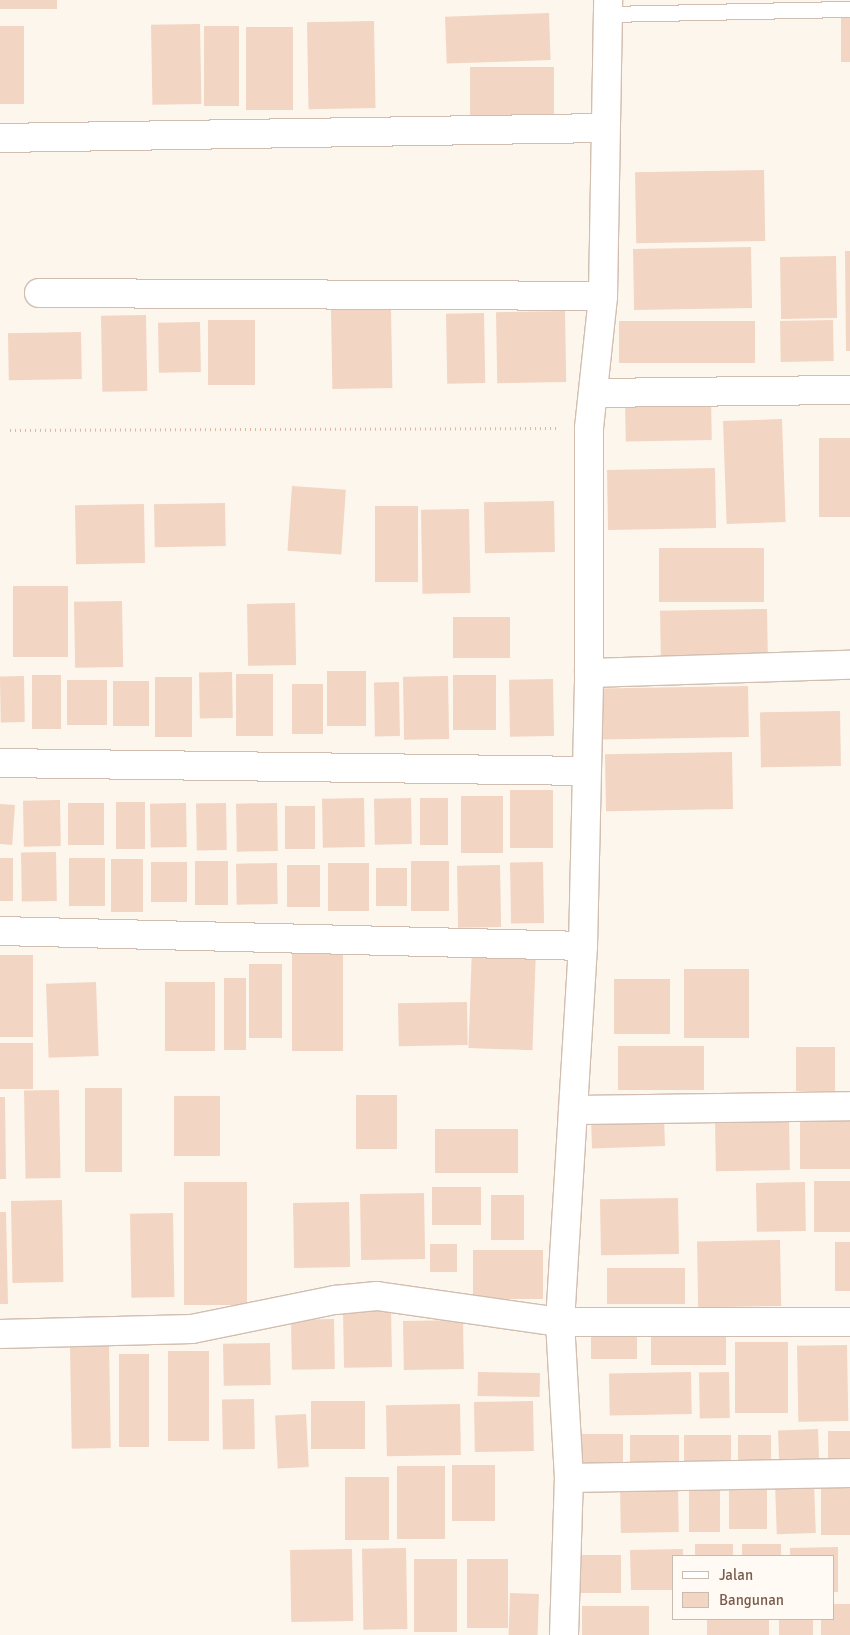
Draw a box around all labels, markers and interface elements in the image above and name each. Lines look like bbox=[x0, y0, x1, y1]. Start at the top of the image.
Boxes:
legend bbox=[672, 1555, 835, 1620]
text: Jalan bbox=[719, 1566, 753, 1584]
text: Bangunan bbox=[719, 1591, 784, 1609]

